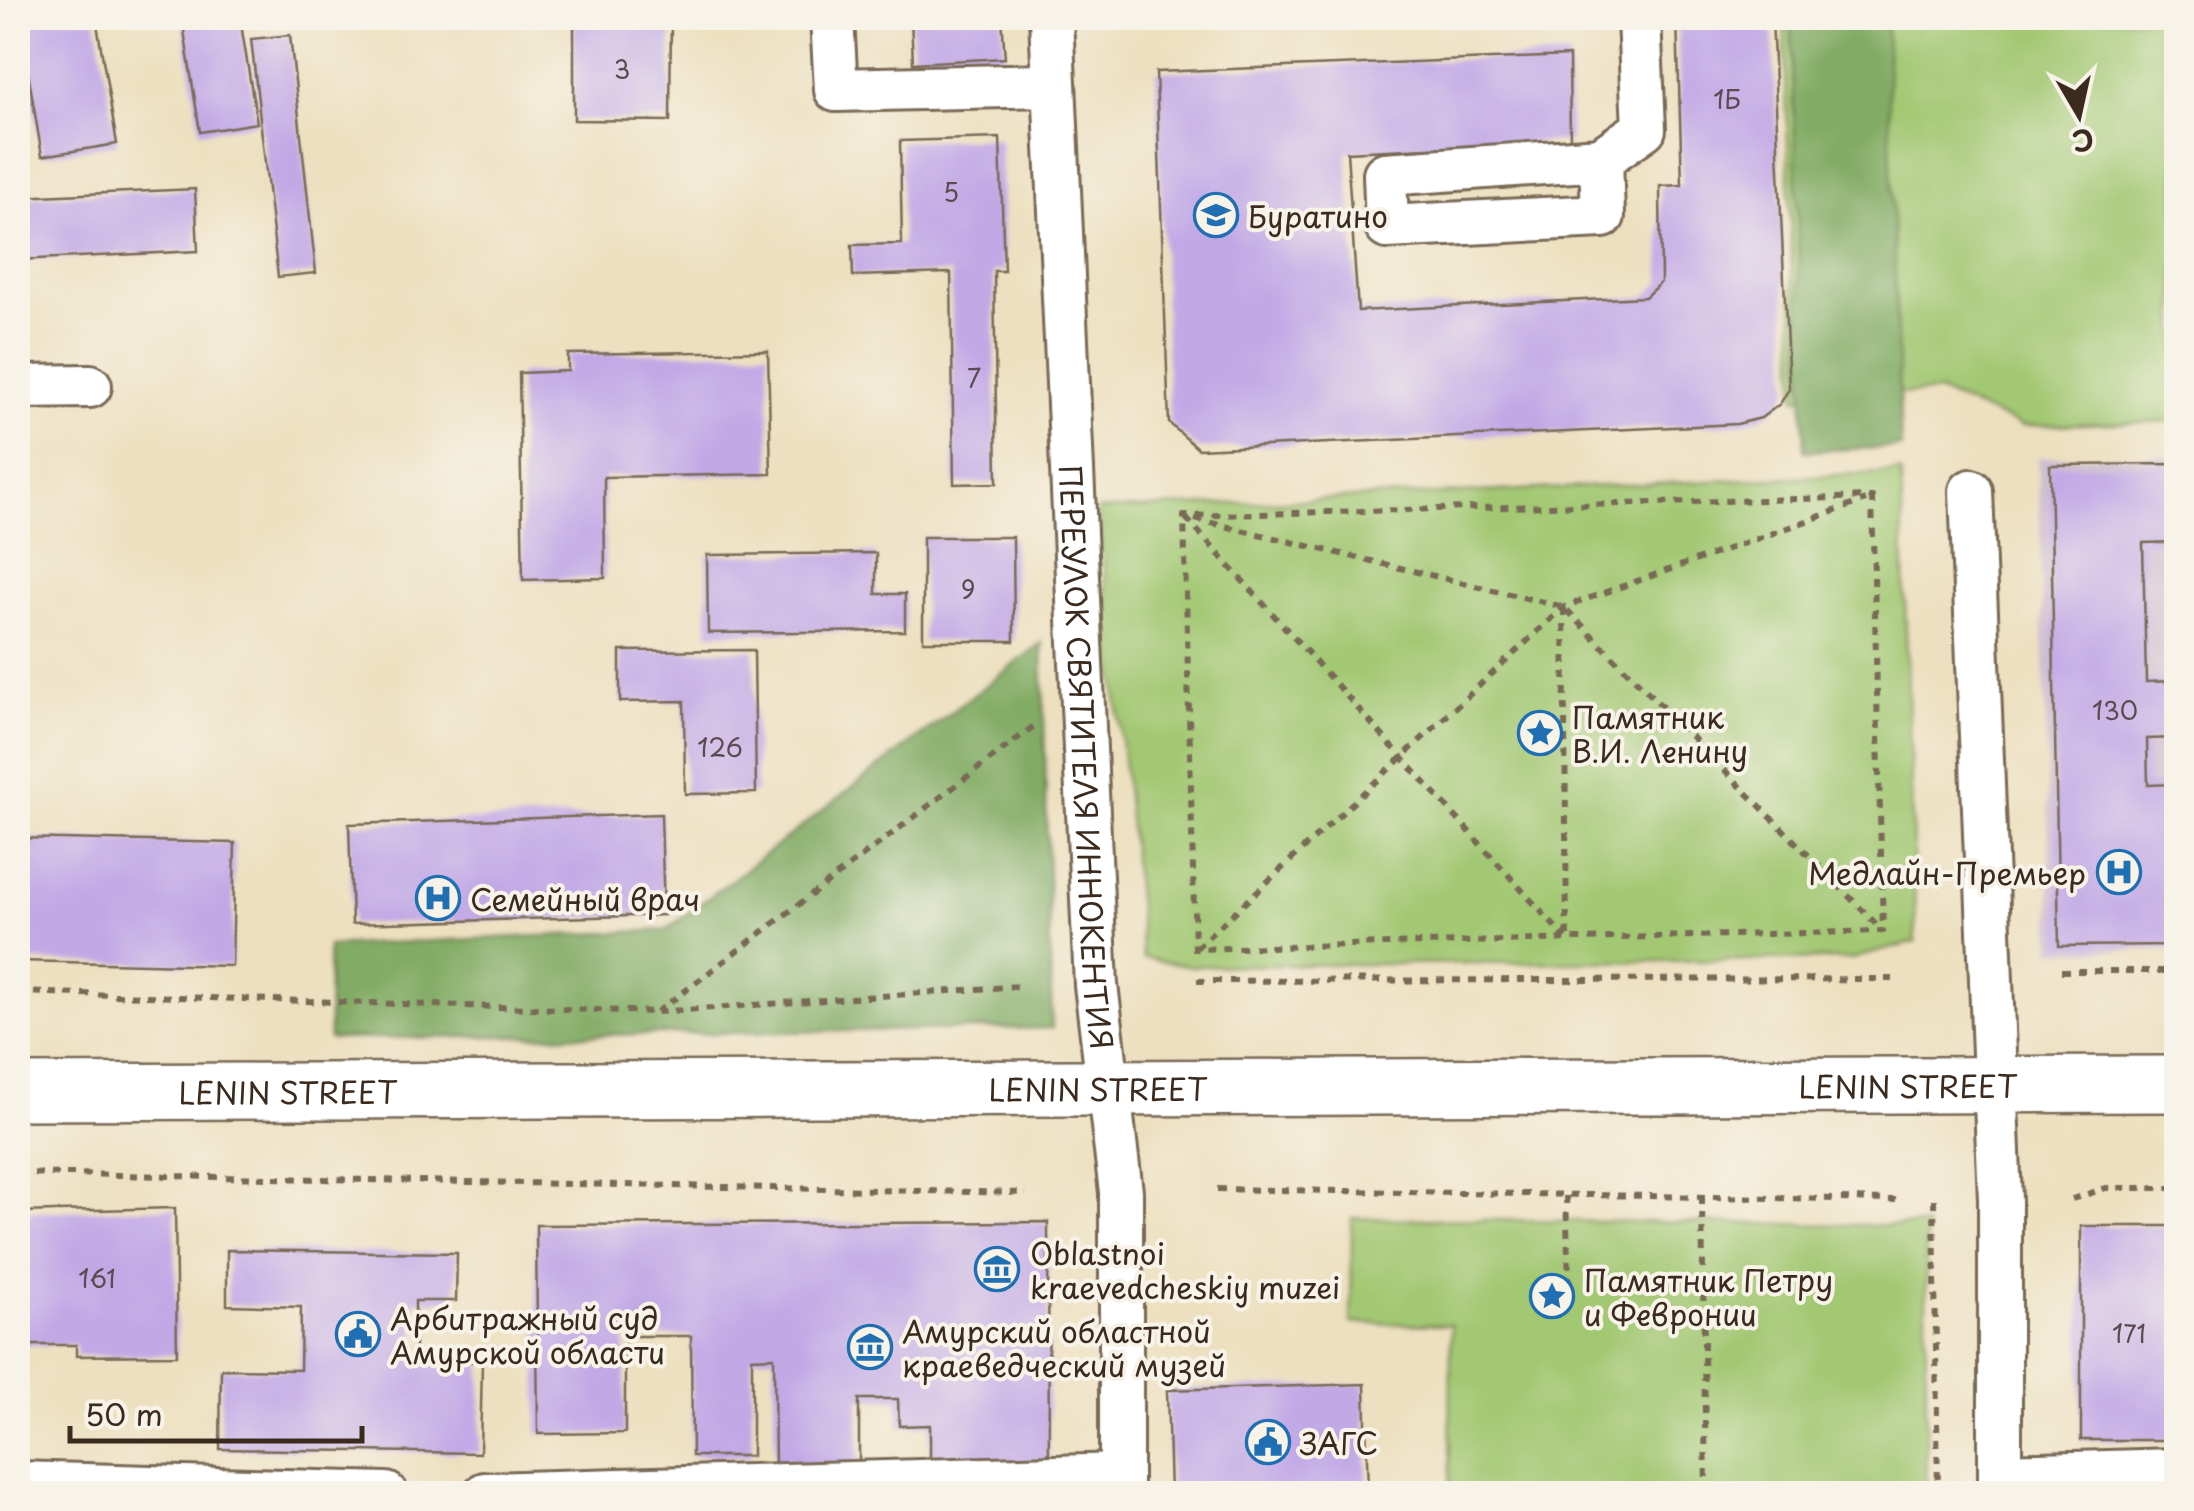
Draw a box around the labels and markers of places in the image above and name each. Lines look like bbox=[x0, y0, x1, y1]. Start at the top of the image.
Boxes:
school or university icon: Буратино bbox=[1193, 192, 1239, 238]
place label: Буратино bbox=[1248, 193, 1388, 238]
place label: Памятник В.И. Ленину bbox=[1572, 694, 1748, 773]
place icon: Памятник В.И. Ленину bbox=[1517, 710, 1563, 756]
hospital icon: Медлайн-Премьер bbox=[2096, 849, 2142, 895]
place label: Медлайн-Премьер bbox=[1808, 850, 2086, 895]
hospital icon: Семейный врач bbox=[415, 875, 461, 921]
place label: Семейный врач bbox=[470, 876, 700, 921]
place label: Oblastnoi kraevedcheskiy muzei bbox=[1030, 1230, 1340, 1309]
museum icon: Oblastnoi kraevedcheskiy muzei bbox=[974, 1246, 1020, 1292]
place label: Памятник Петру и Февронии bbox=[1584, 1257, 1833, 1336]
place icon: Памятник Петру и Февронии bbox=[1529, 1273, 1575, 1319]
place label: Арбитражный суд Амурской области bbox=[390, 1295, 665, 1374]
place label: Амурский областной краеведческий музей bbox=[902, 1308, 1226, 1387]
public building icon: Арбитражный суд Амурской области bbox=[335, 1311, 381, 1357]
museum icon: Амурский областной краеведческий музей bbox=[847, 1324, 893, 1370]
public building icon: ЗАГС bbox=[1245, 1419, 1291, 1465]
place label: ЗАГС bbox=[1299, 1420, 1378, 1465]

